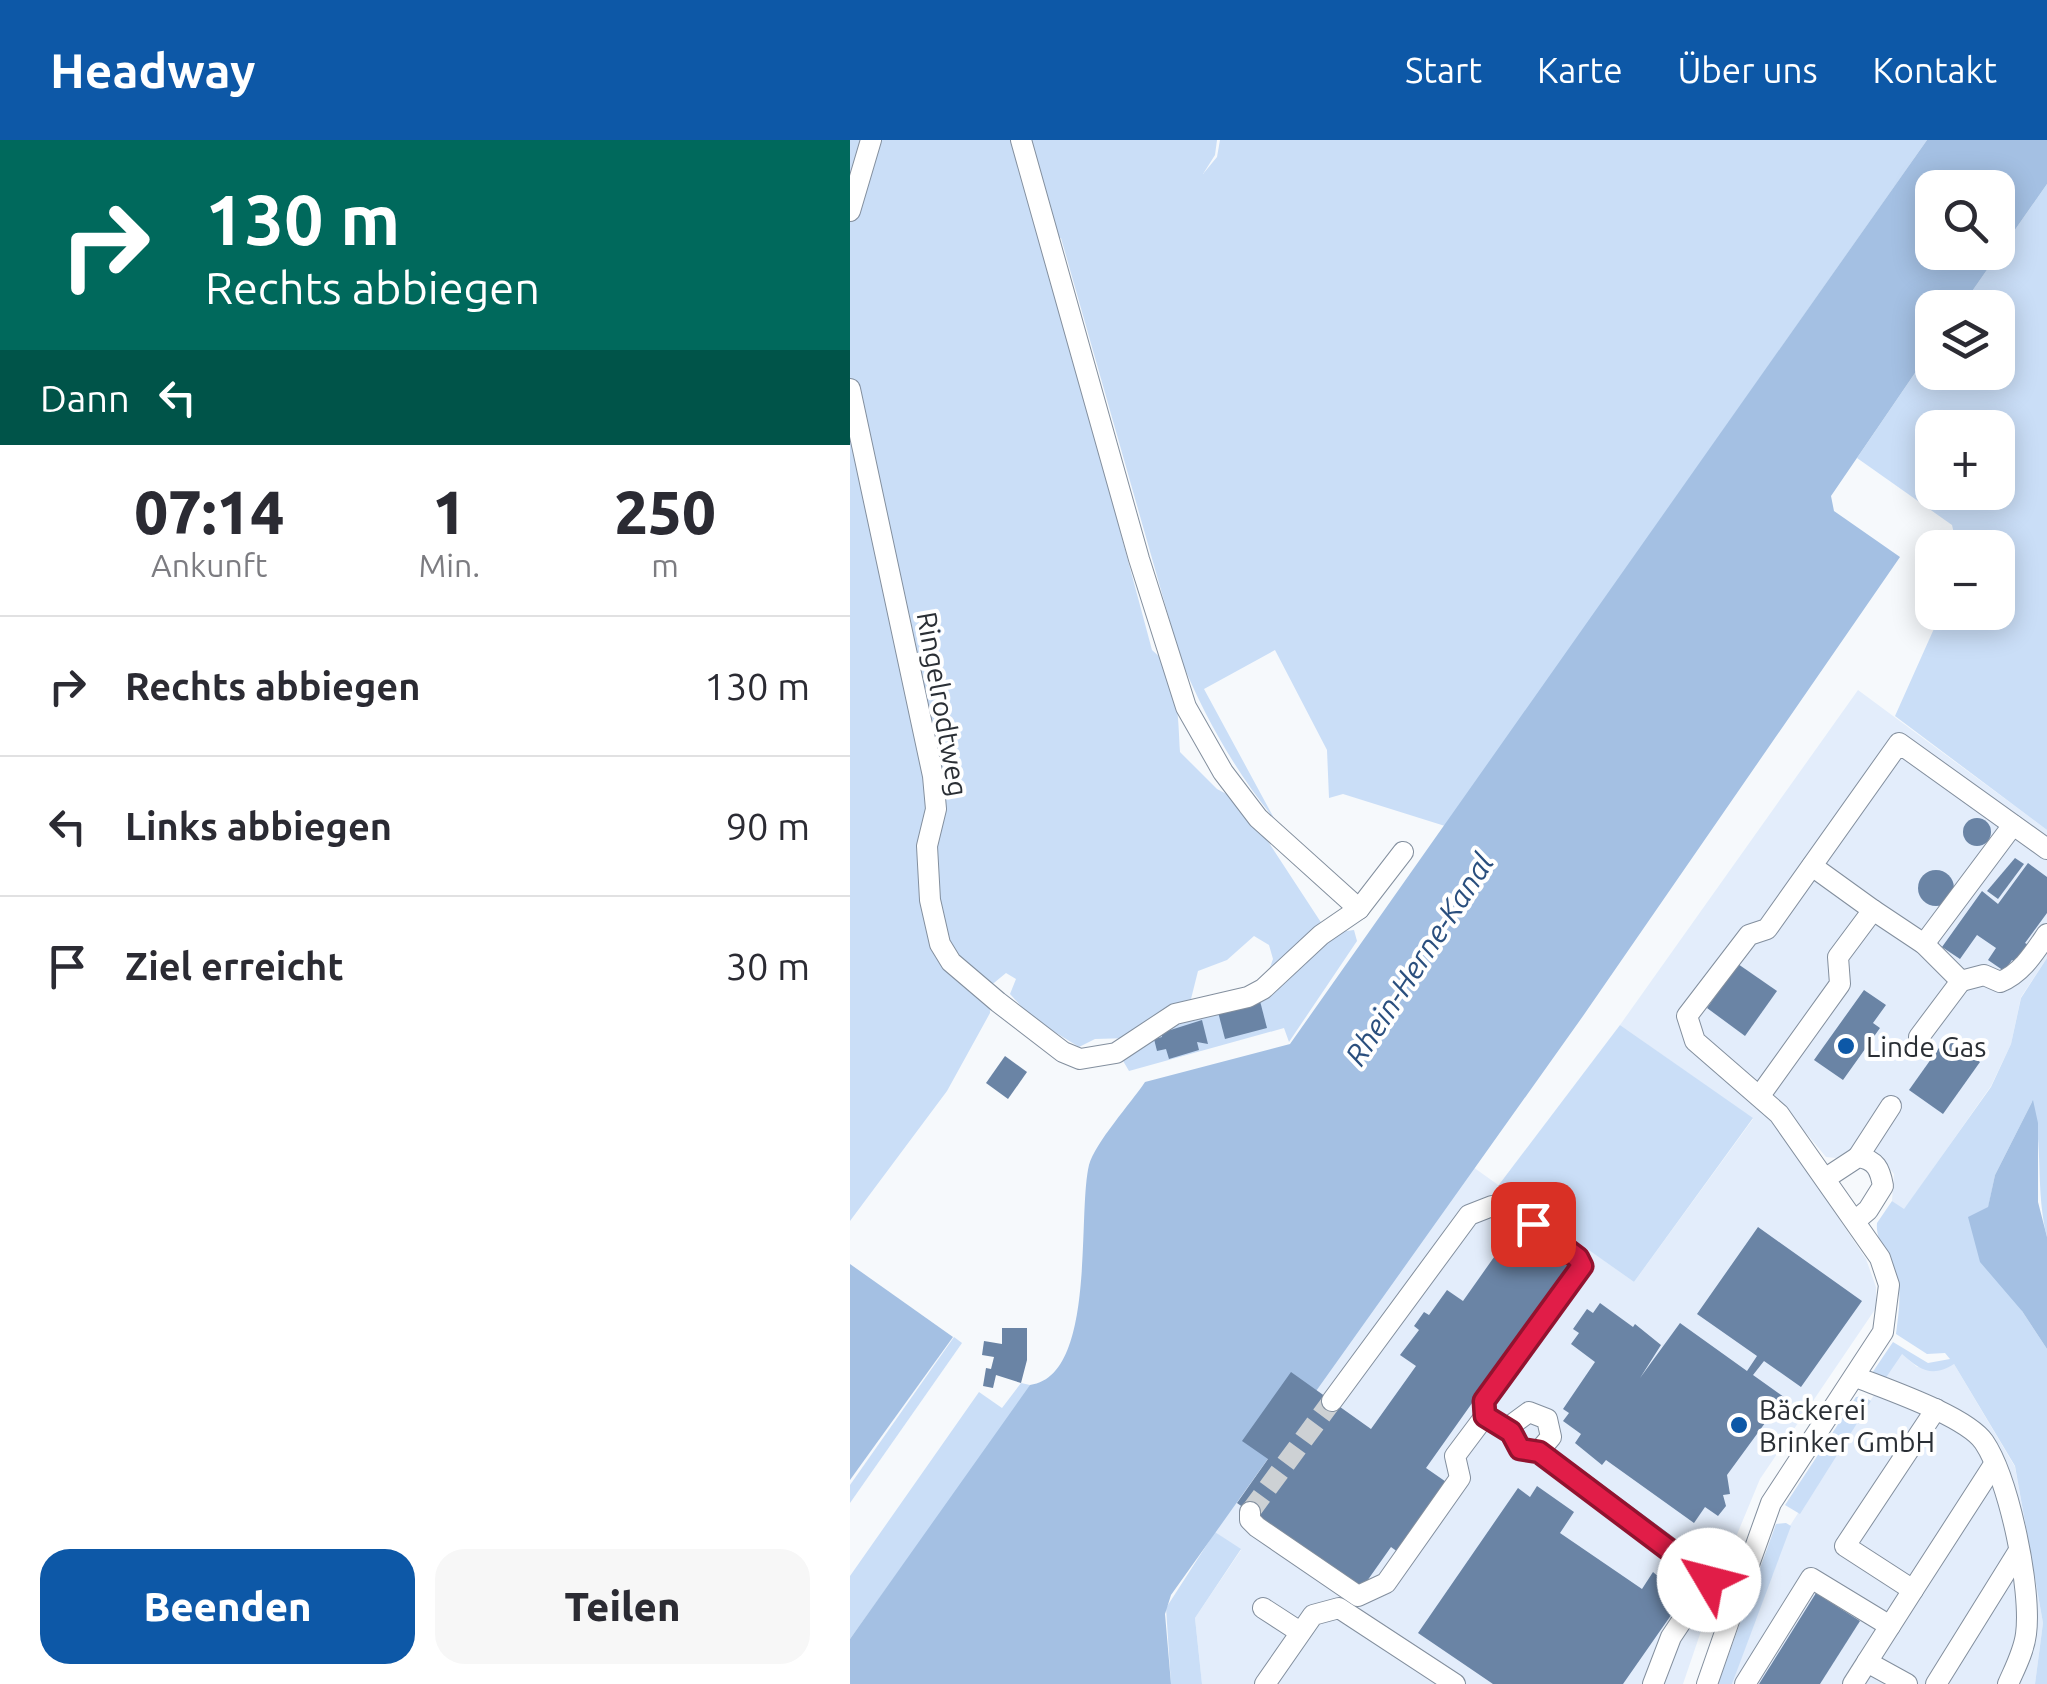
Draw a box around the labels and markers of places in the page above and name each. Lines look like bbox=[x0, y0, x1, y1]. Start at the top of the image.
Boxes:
place label: Linde Gas bbox=[1866, 1031, 1986, 1062]
marker: Linde Gas bbox=[1835, 1035, 1857, 1057]
pin bbox=[1491, 1182, 1576, 1267]
place label: Bäckerei Brinker GmbH bbox=[1759, 1394, 1935, 1457]
marker: Bäckerei Brinker GmbH bbox=[1728, 1414, 1750, 1436]

